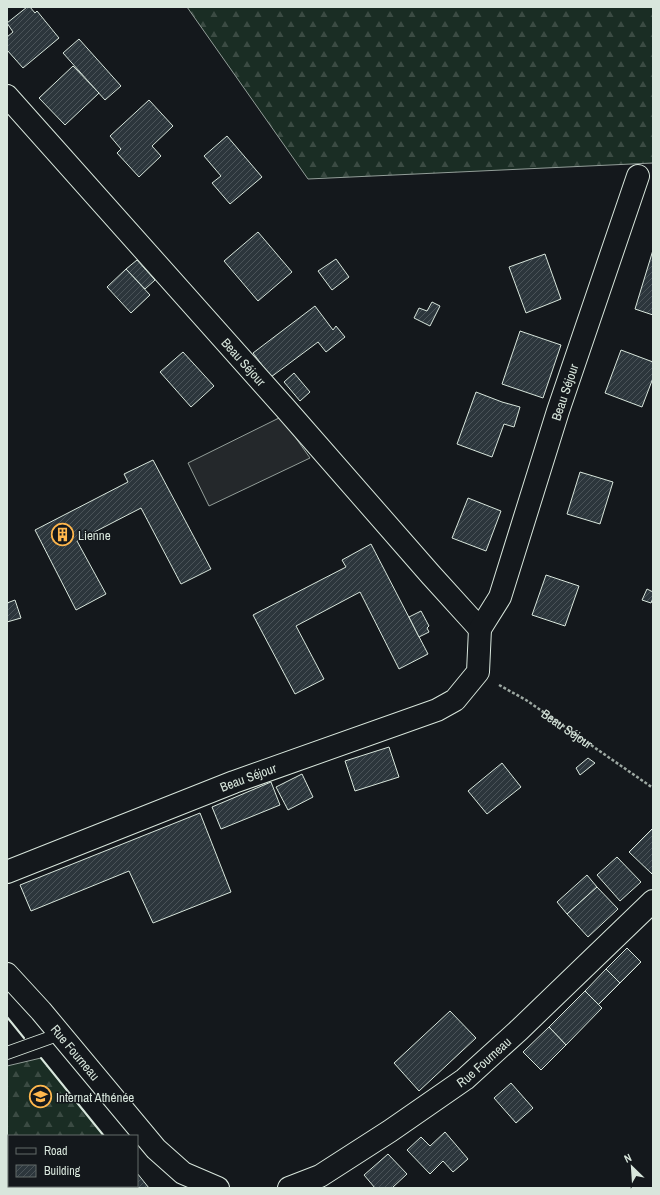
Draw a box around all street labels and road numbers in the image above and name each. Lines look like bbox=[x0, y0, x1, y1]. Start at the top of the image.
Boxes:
street label: Beau Séjour bbox=[218, 334, 270, 390]
street label: Beau Séjour bbox=[547, 361, 582, 423]
street label: Beau Séjour bbox=[538, 705, 597, 753]
street label: Beau Séjour bbox=[217, 759, 279, 795]
street label: Rue Fourneau bbox=[47, 1021, 104, 1084]
street label: Rue Fourneau bbox=[453, 1033, 515, 1091]

